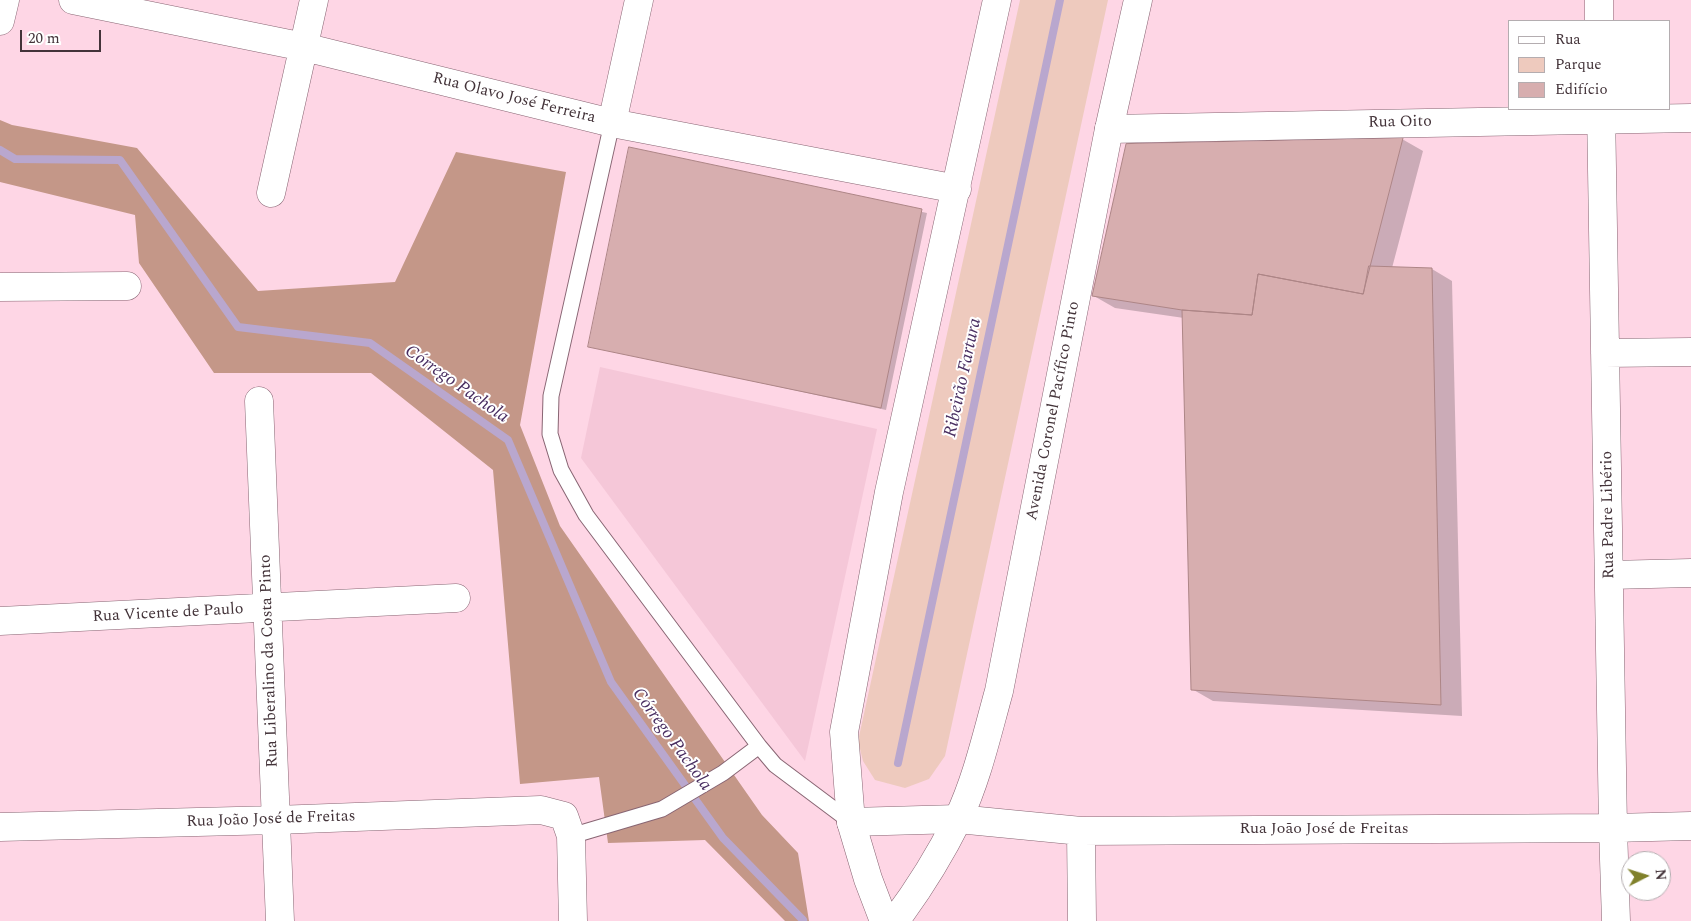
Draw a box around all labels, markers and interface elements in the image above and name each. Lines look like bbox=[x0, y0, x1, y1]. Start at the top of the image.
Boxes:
scale bar bbox=[22, 20, 104, 52]
legend bbox=[1508, 20, 1671, 110]
text: 20 m bbox=[28, 27, 60, 50]
text: Rua bbox=[1555, 28, 1581, 51]
text: Parque bbox=[1555, 53, 1602, 76]
street label: Rua Olavo José Ferreira bbox=[431, 69, 597, 129]
text: Edifício bbox=[1555, 78, 1608, 101]
street label: Rua Oito bbox=[1368, 113, 1432, 133]
street label: Avenida Coronel Pacífico Pinto bbox=[1023, 300, 1085, 522]
water label: Ribeirão Fartura bbox=[941, 316, 987, 440]
water label: Córrego Pachola bbox=[400, 341, 512, 429]
street label: Rua Padre Libério bbox=[1598, 451, 1620, 579]
street label: Rua Liberalino da Costa Pinto bbox=[257, 554, 283, 768]
street label: Rua Vicente de Paulo bbox=[92, 600, 244, 628]
water label: Córrego Pachola bbox=[626, 684, 716, 796]
street label: Rua João José de Freitas bbox=[186, 807, 356, 833]
street label: Rua João José de Freitas bbox=[1239, 820, 1409, 840]
north arrow bbox=[1621, 851, 1671, 901]
text: N bbox=[1649, 868, 1671, 881]

